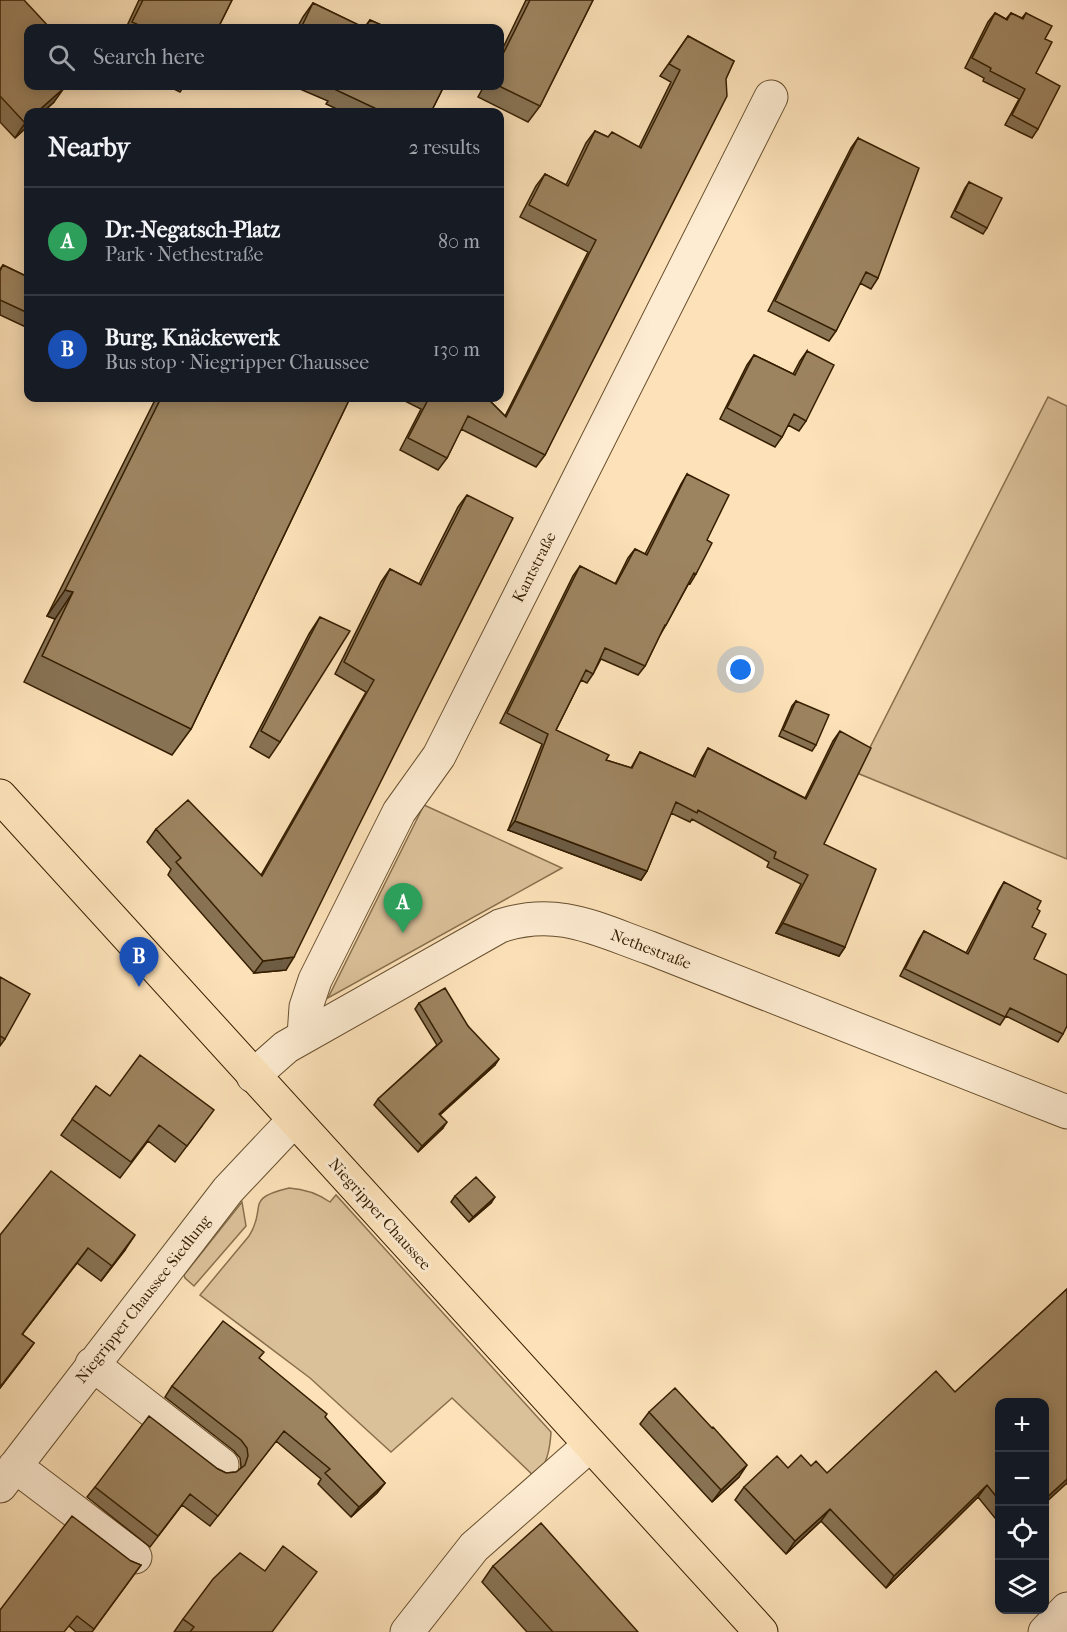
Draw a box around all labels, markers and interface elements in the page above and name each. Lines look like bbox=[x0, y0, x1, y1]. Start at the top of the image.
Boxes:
search box bbox=[24, 24, 504, 90]
icon: search bbox=[45, 41, 78, 74]
text: Search here bbox=[93, 44, 205, 70]
text: Nearby bbox=[48, 132, 130, 163]
text: 2 results bbox=[409, 136, 480, 159]
text: Dr.-Negatsch-Platz bbox=[105, 217, 280, 243]
text: A bbox=[61, 230, 74, 253]
text: 80 m bbox=[438, 230, 480, 253]
text: Park · Nethestraße bbox=[105, 243, 263, 266]
text: Burg, Knäckewerk bbox=[105, 325, 280, 351]
text: B bbox=[61, 338, 74, 361]
text: 130 m bbox=[433, 338, 480, 361]
text: Bus stop · Niegripper Chaussee bbox=[105, 351, 369, 374]
street label: Kantstraße bbox=[508, 528, 560, 605]
your location bbox=[726, 655, 755, 684]
pin: A bbox=[384, 884, 422, 933]
street label: Nethestraße bbox=[608, 925, 694, 973]
pin: B bbox=[120, 938, 158, 987]
street label: Niegripper Chaussee bbox=[325, 1154, 435, 1274]
street label: Niegripper Chaussee Siedlung bbox=[71, 1211, 215, 1387]
map controls bbox=[995, 1398, 1049, 1614]
button: + bbox=[995, 1398, 1049, 1452]
button: − bbox=[995, 1452, 1049, 1506]
button: locate bbox=[995, 1506, 1049, 1560]
button: layers bbox=[995, 1560, 1049, 1614]

